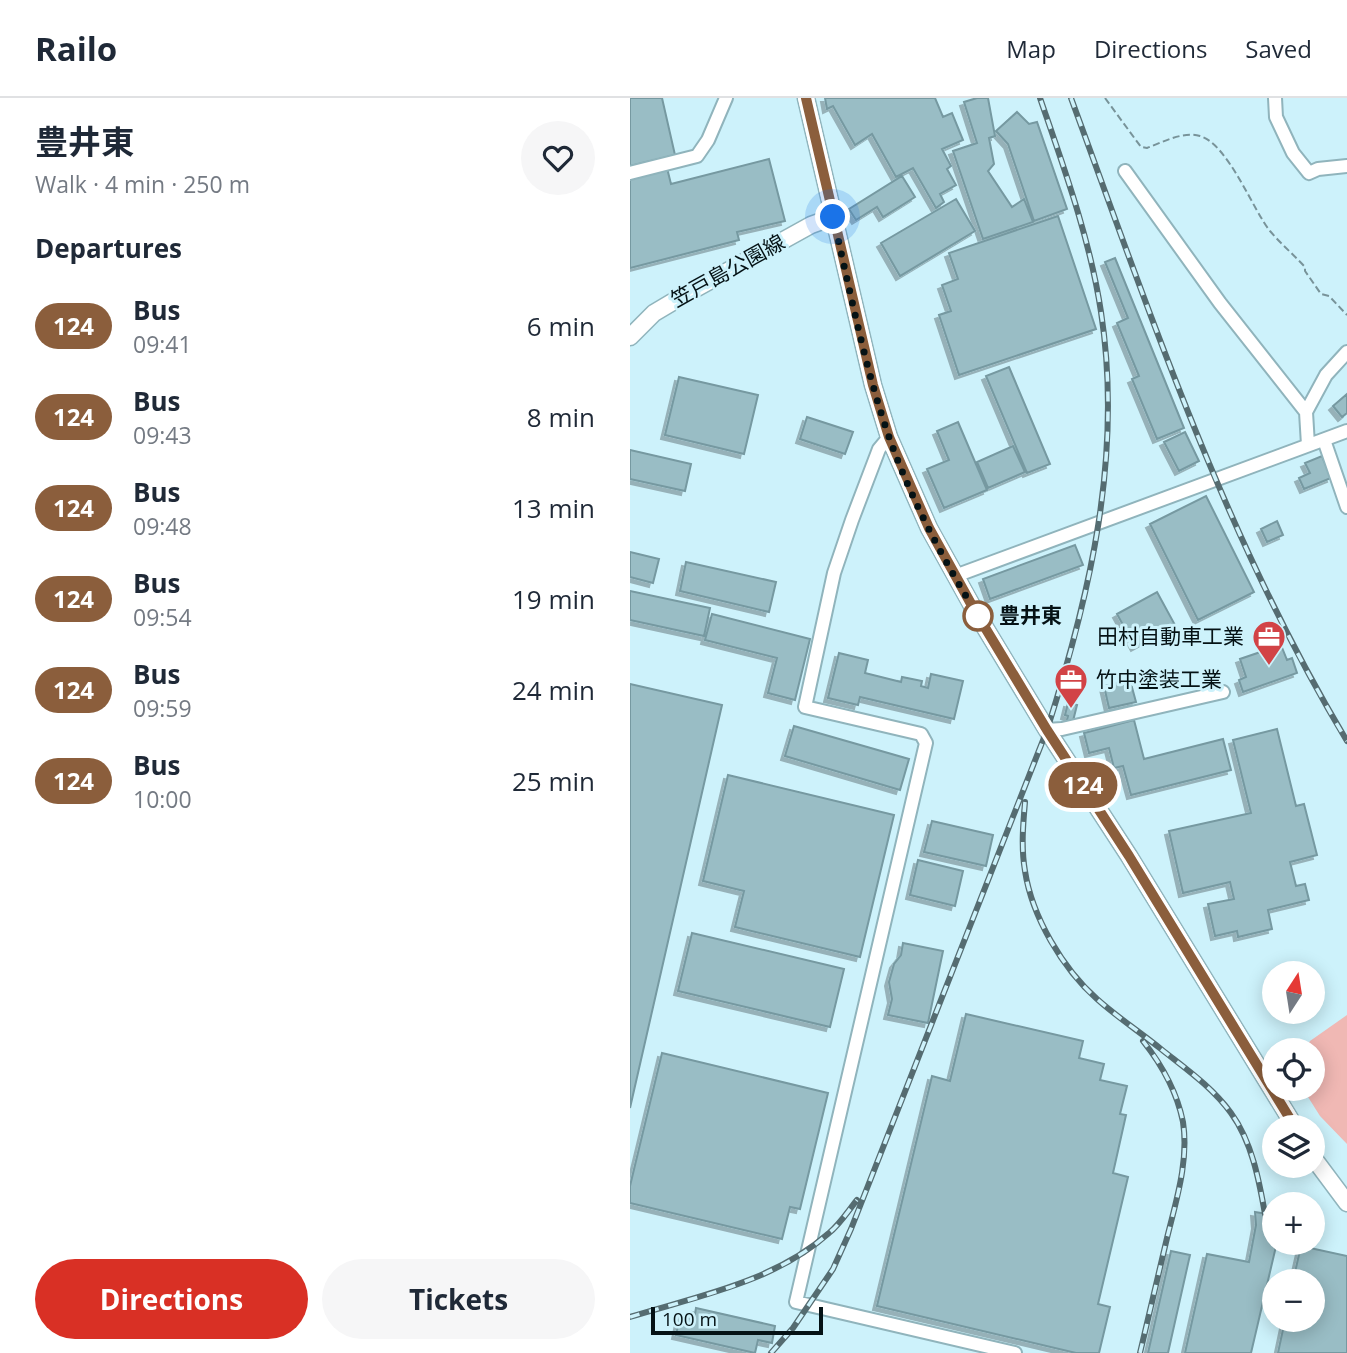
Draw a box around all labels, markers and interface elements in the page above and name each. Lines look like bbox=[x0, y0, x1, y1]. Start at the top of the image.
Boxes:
text: Railo bbox=[35, 26, 117, 71]
text: Map bbox=[1006, 32, 1056, 65]
text: Directions bbox=[1094, 32, 1207, 65]
text: Saved bbox=[1245, 32, 1312, 65]
text: 豊井東 bbox=[35, 119, 134, 164]
button: heart bbox=[521, 121, 595, 195]
text: Walk · 4 min · 250 m bbox=[35, 168, 250, 200]
your location bbox=[815, 199, 850, 234]
street label: 笠戸島公園線 bbox=[666, 227, 789, 313]
text: Departures bbox=[35, 230, 182, 266]
text: Bus bbox=[133, 292, 180, 328]
text: 6 min bbox=[527, 308, 595, 344]
text: 124 bbox=[53, 309, 94, 342]
text: 09:41 bbox=[133, 328, 192, 360]
text: Bus bbox=[133, 383, 180, 419]
text: 8 min bbox=[527, 399, 595, 435]
text: 124 bbox=[53, 400, 94, 433]
text: 09:43 bbox=[133, 419, 192, 451]
text: Bus bbox=[133, 474, 180, 510]
text: 13 min bbox=[512, 490, 595, 526]
text: 124 bbox=[53, 491, 94, 524]
text: 09:48 bbox=[133, 510, 192, 542]
text: Bus bbox=[133, 565, 180, 601]
text: 19 min bbox=[512, 581, 595, 617]
text: 124 bbox=[53, 582, 94, 615]
text: 09:54 bbox=[133, 601, 192, 633]
marker: 豊井東 bbox=[963, 601, 993, 631]
place label: 豊井東 bbox=[999, 601, 1062, 629]
office icon: 田村自動車工業 bbox=[1250, 618, 1288, 667]
place label: 田村自動車工業 bbox=[1097, 622, 1244, 650]
text: Bus bbox=[133, 656, 180, 692]
office icon: 竹中塗装工業 bbox=[1052, 661, 1090, 710]
place label: 竹中塗装工業 bbox=[1096, 665, 1222, 693]
text: 24 min bbox=[512, 672, 595, 708]
text: 124 bbox=[53, 673, 94, 706]
text: 09:59 bbox=[133, 692, 192, 724]
text: Bus bbox=[133, 747, 180, 783]
line badge: 124 bbox=[1043, 762, 1123, 808]
text: 25 min bbox=[512, 763, 595, 799]
text: 124 bbox=[53, 764, 94, 797]
text: 124 bbox=[1062, 768, 1104, 801]
text: 10:00 bbox=[133, 783, 192, 815]
north arrow bbox=[1262, 961, 1325, 1024]
map controls bbox=[1262, 961, 1325, 1332]
button: locate bbox=[1262, 1038, 1325, 1101]
button: layers bbox=[1262, 1115, 1325, 1178]
button: + bbox=[1262, 1192, 1325, 1255]
button: Directions bbox=[35, 1259, 308, 1339]
button: Tickets bbox=[322, 1259, 595, 1339]
button: − bbox=[1262, 1269, 1325, 1332]
scale bar bbox=[651, 1304, 822, 1336]
text: 100 m bbox=[662, 1306, 717, 1332]

